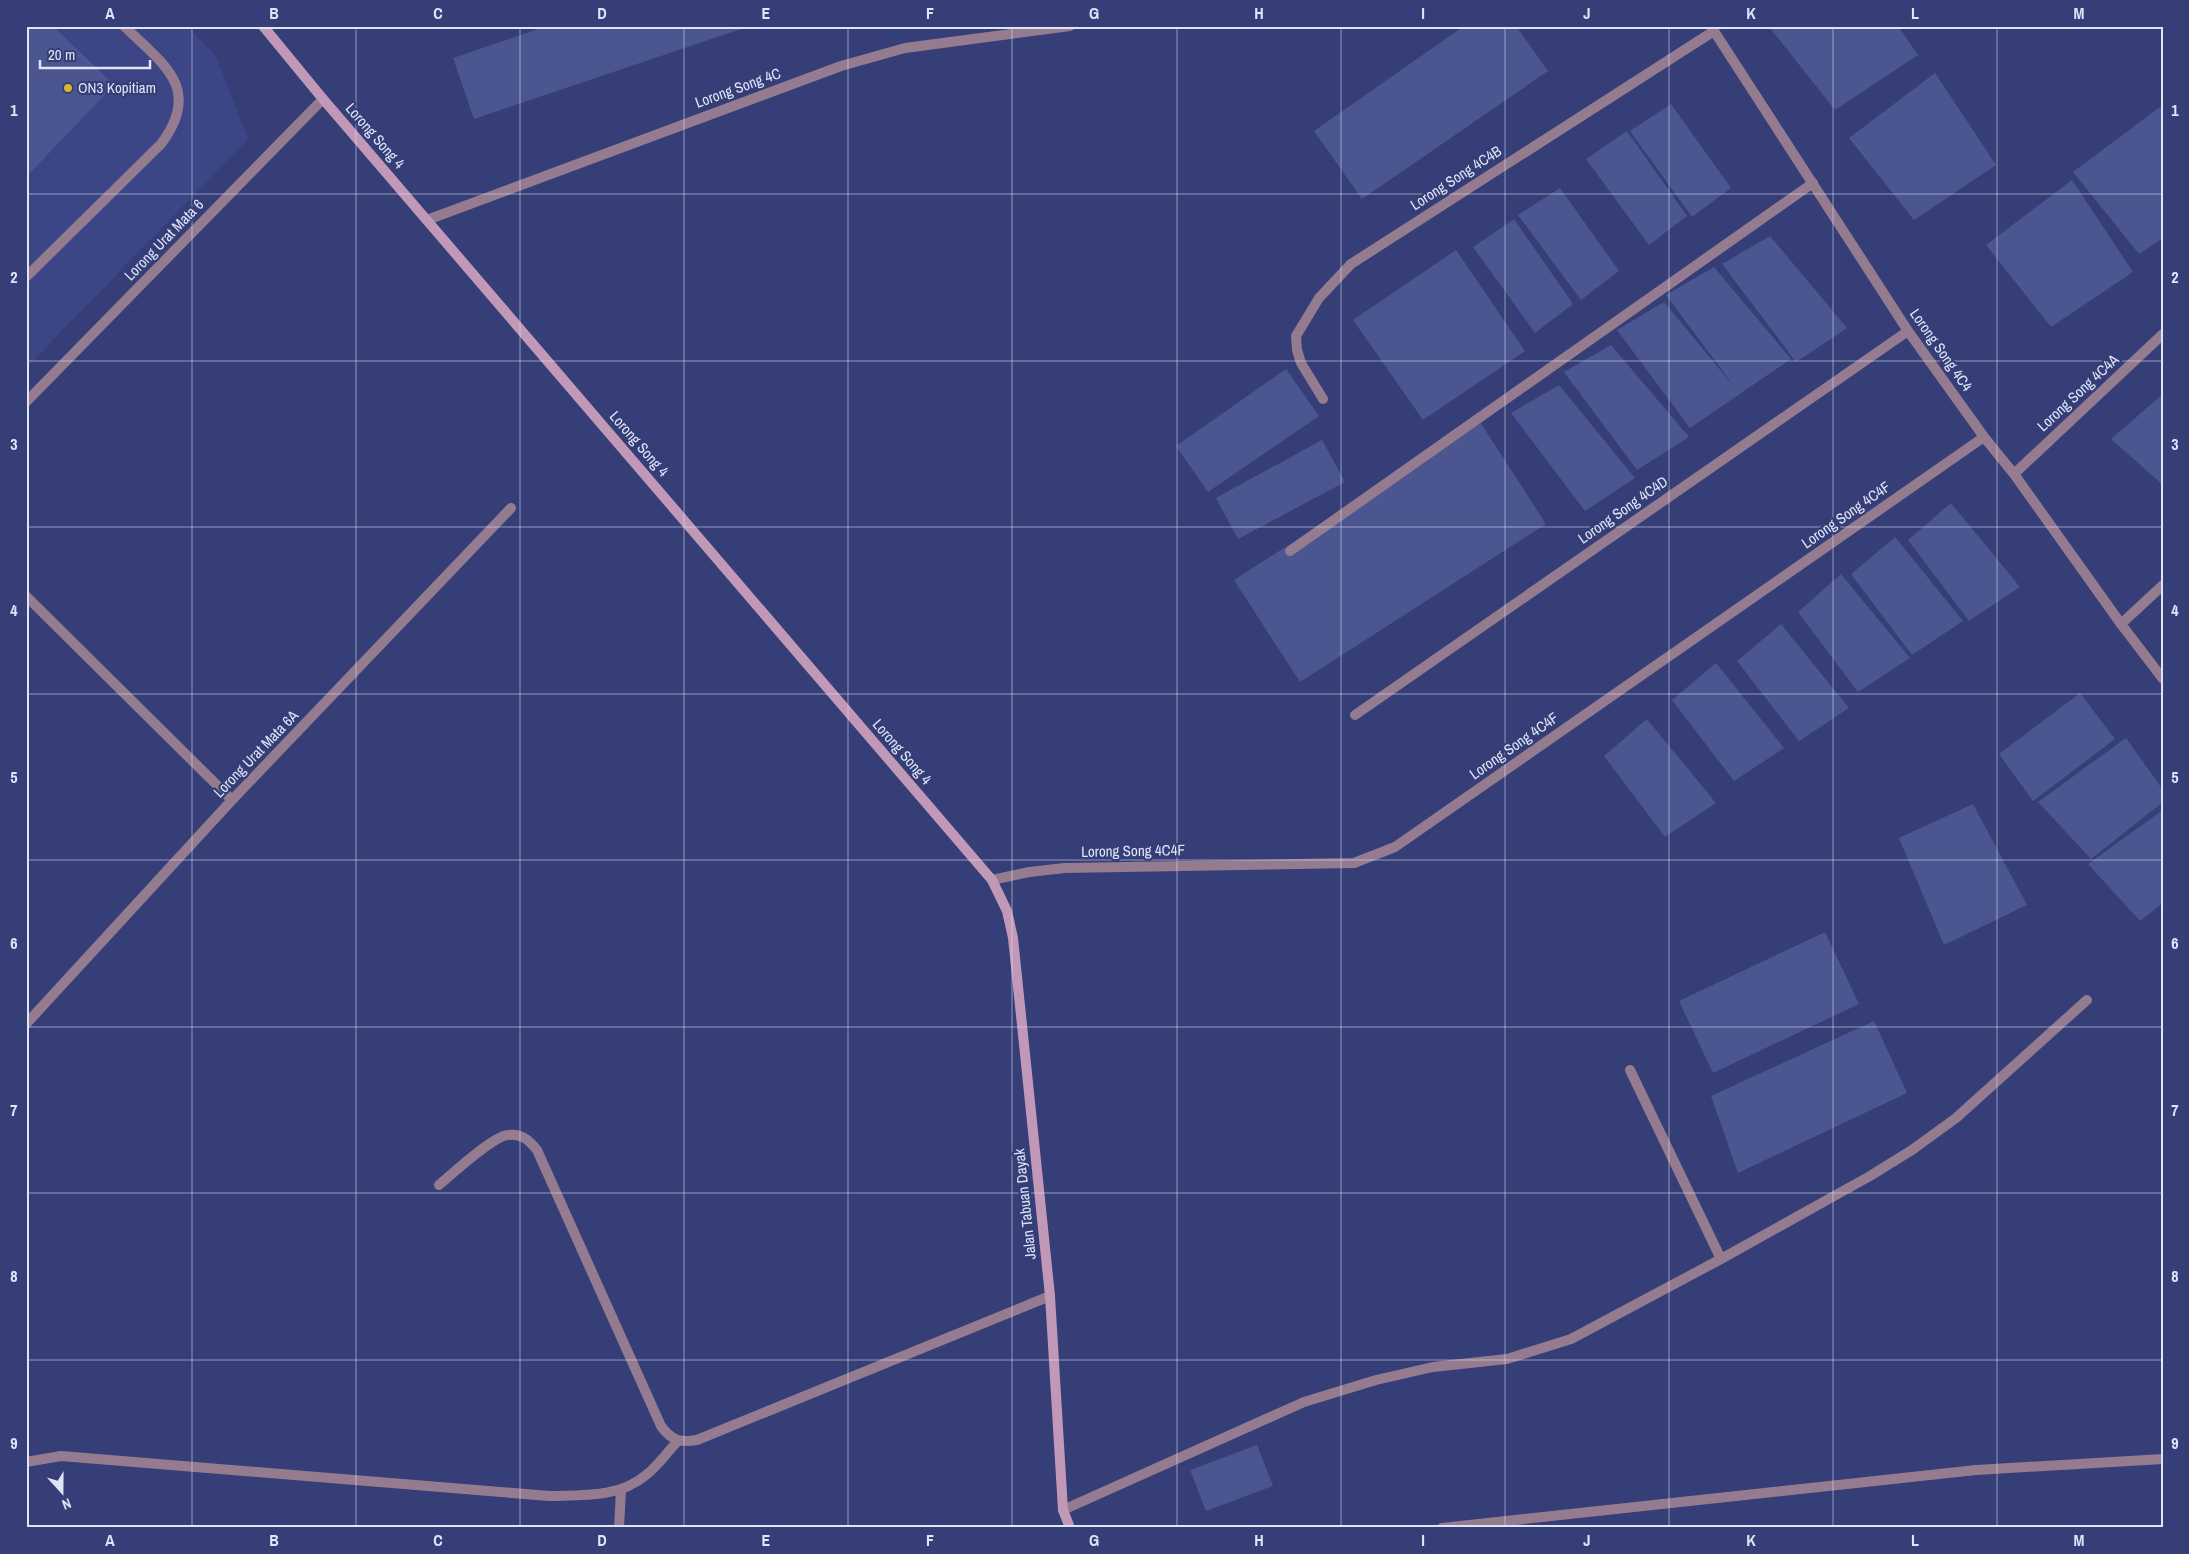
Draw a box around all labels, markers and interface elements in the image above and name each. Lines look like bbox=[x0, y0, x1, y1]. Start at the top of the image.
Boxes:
text: A bbox=[105, 2, 115, 24]
text: B bbox=[269, 2, 279, 24]
text: C bbox=[433, 2, 443, 24]
text: D bbox=[597, 2, 607, 24]
text: E bbox=[762, 2, 771, 24]
text: F bbox=[926, 2, 934, 24]
text: G bbox=[1089, 2, 1099, 24]
text: H bbox=[1254, 2, 1264, 24]
text: I bbox=[1421, 2, 1425, 24]
text: J bbox=[1583, 2, 1591, 24]
text: K bbox=[1746, 2, 1756, 24]
text: L bbox=[1911, 2, 1919, 24]
text: M bbox=[2074, 2, 2085, 24]
scale bar bbox=[40, 38, 150, 70]
text: 20 m bbox=[48, 44, 75, 65]
street label: Lorong Song 4C bbox=[692, 62, 784, 113]
place label: ON3 Kopitiam bbox=[78, 77, 156, 98]
marker: ON3 Kopitiam bbox=[62, 82, 74, 94]
street label: Lorong Song 4 bbox=[341, 98, 410, 173]
text: 1 bbox=[10, 99, 18, 121]
text: 1 bbox=[2171, 99, 2179, 121]
street label: Lorong Song 4C4B bbox=[1406, 140, 1505, 215]
street label: Lorong Urat Mata 6 bbox=[119, 194, 208, 285]
text: 2 bbox=[10, 266, 18, 288]
text: 2 bbox=[2171, 266, 2179, 288]
street label: Lorong Song 4C4 bbox=[1905, 304, 1978, 395]
street label: Lorong Song 4C4A bbox=[2032, 349, 2124, 436]
street label: Lorong Song 4 bbox=[605, 406, 674, 481]
text: 3 bbox=[10, 433, 18, 455]
text: 3 bbox=[2171, 433, 2179, 455]
street label: Lorong Song 4C4D bbox=[1574, 471, 1672, 548]
street label: Lorong Song 4C4F bbox=[1797, 476, 1894, 553]
text: 4 bbox=[10, 599, 18, 621]
text: 4 bbox=[2171, 599, 2179, 621]
street label: Lorong Urat Mata 6A bbox=[208, 705, 303, 802]
street label: Lorong Song 4C4F bbox=[1465, 707, 1562, 784]
street label: Lorong Song 4 bbox=[868, 714, 937, 789]
text: 5 bbox=[10, 766, 18, 788]
text: 5 bbox=[2171, 766, 2179, 788]
street label: Lorong Song 4C4F bbox=[1081, 839, 1185, 862]
text: 6 bbox=[10, 932, 18, 954]
text: 6 bbox=[2171, 932, 2179, 954]
text: 7 bbox=[10, 1099, 18, 1121]
text: 7 bbox=[2171, 1099, 2179, 1121]
street label: Jalan Tabuan Dayak bbox=[1008, 1147, 1041, 1261]
text: 8 bbox=[10, 1265, 18, 1287]
text: 8 bbox=[2171, 1265, 2179, 1287]
text: 9 bbox=[10, 1432, 18, 1454]
text: 9 bbox=[2171, 1432, 2179, 1454]
north arrow bbox=[38, 1466, 88, 1516]
text: N bbox=[60, 1494, 74, 1514]
text: A bbox=[105, 1529, 115, 1551]
text: B bbox=[269, 1529, 279, 1551]
text: C bbox=[433, 1529, 443, 1551]
text: D bbox=[597, 1529, 607, 1551]
text: E bbox=[762, 1529, 771, 1551]
text: F bbox=[926, 1529, 934, 1551]
text: G bbox=[1089, 1529, 1099, 1551]
text: H bbox=[1254, 1529, 1264, 1551]
text: I bbox=[1421, 1529, 1425, 1551]
text: J bbox=[1583, 1529, 1591, 1551]
text: K bbox=[1746, 1529, 1756, 1551]
text: L bbox=[1911, 1529, 1919, 1551]
text: M bbox=[2074, 1529, 2085, 1551]

